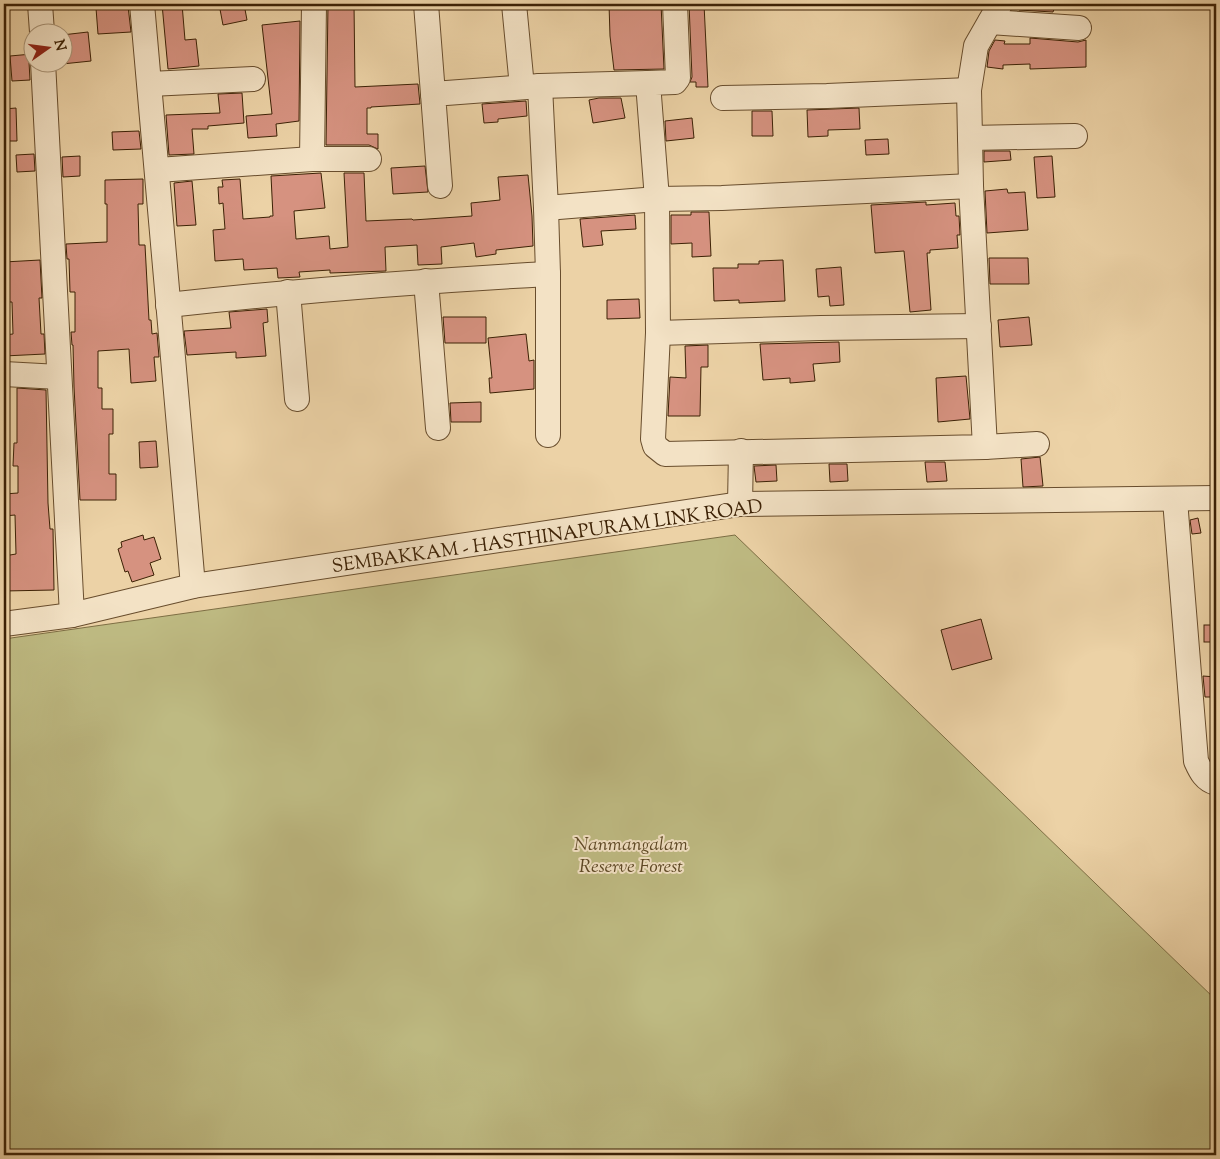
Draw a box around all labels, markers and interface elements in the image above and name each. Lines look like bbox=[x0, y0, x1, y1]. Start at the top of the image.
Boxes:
north arrow bbox=[22, 22, 72, 72]
text: N bbox=[48, 37, 70, 53]
street label: SEMBAKKAM - HASTHINAPURAM LINK ROAD bbox=[330, 494, 765, 581]
park label: Nanmangalam Reserve Forest bbox=[574, 832, 689, 881]

